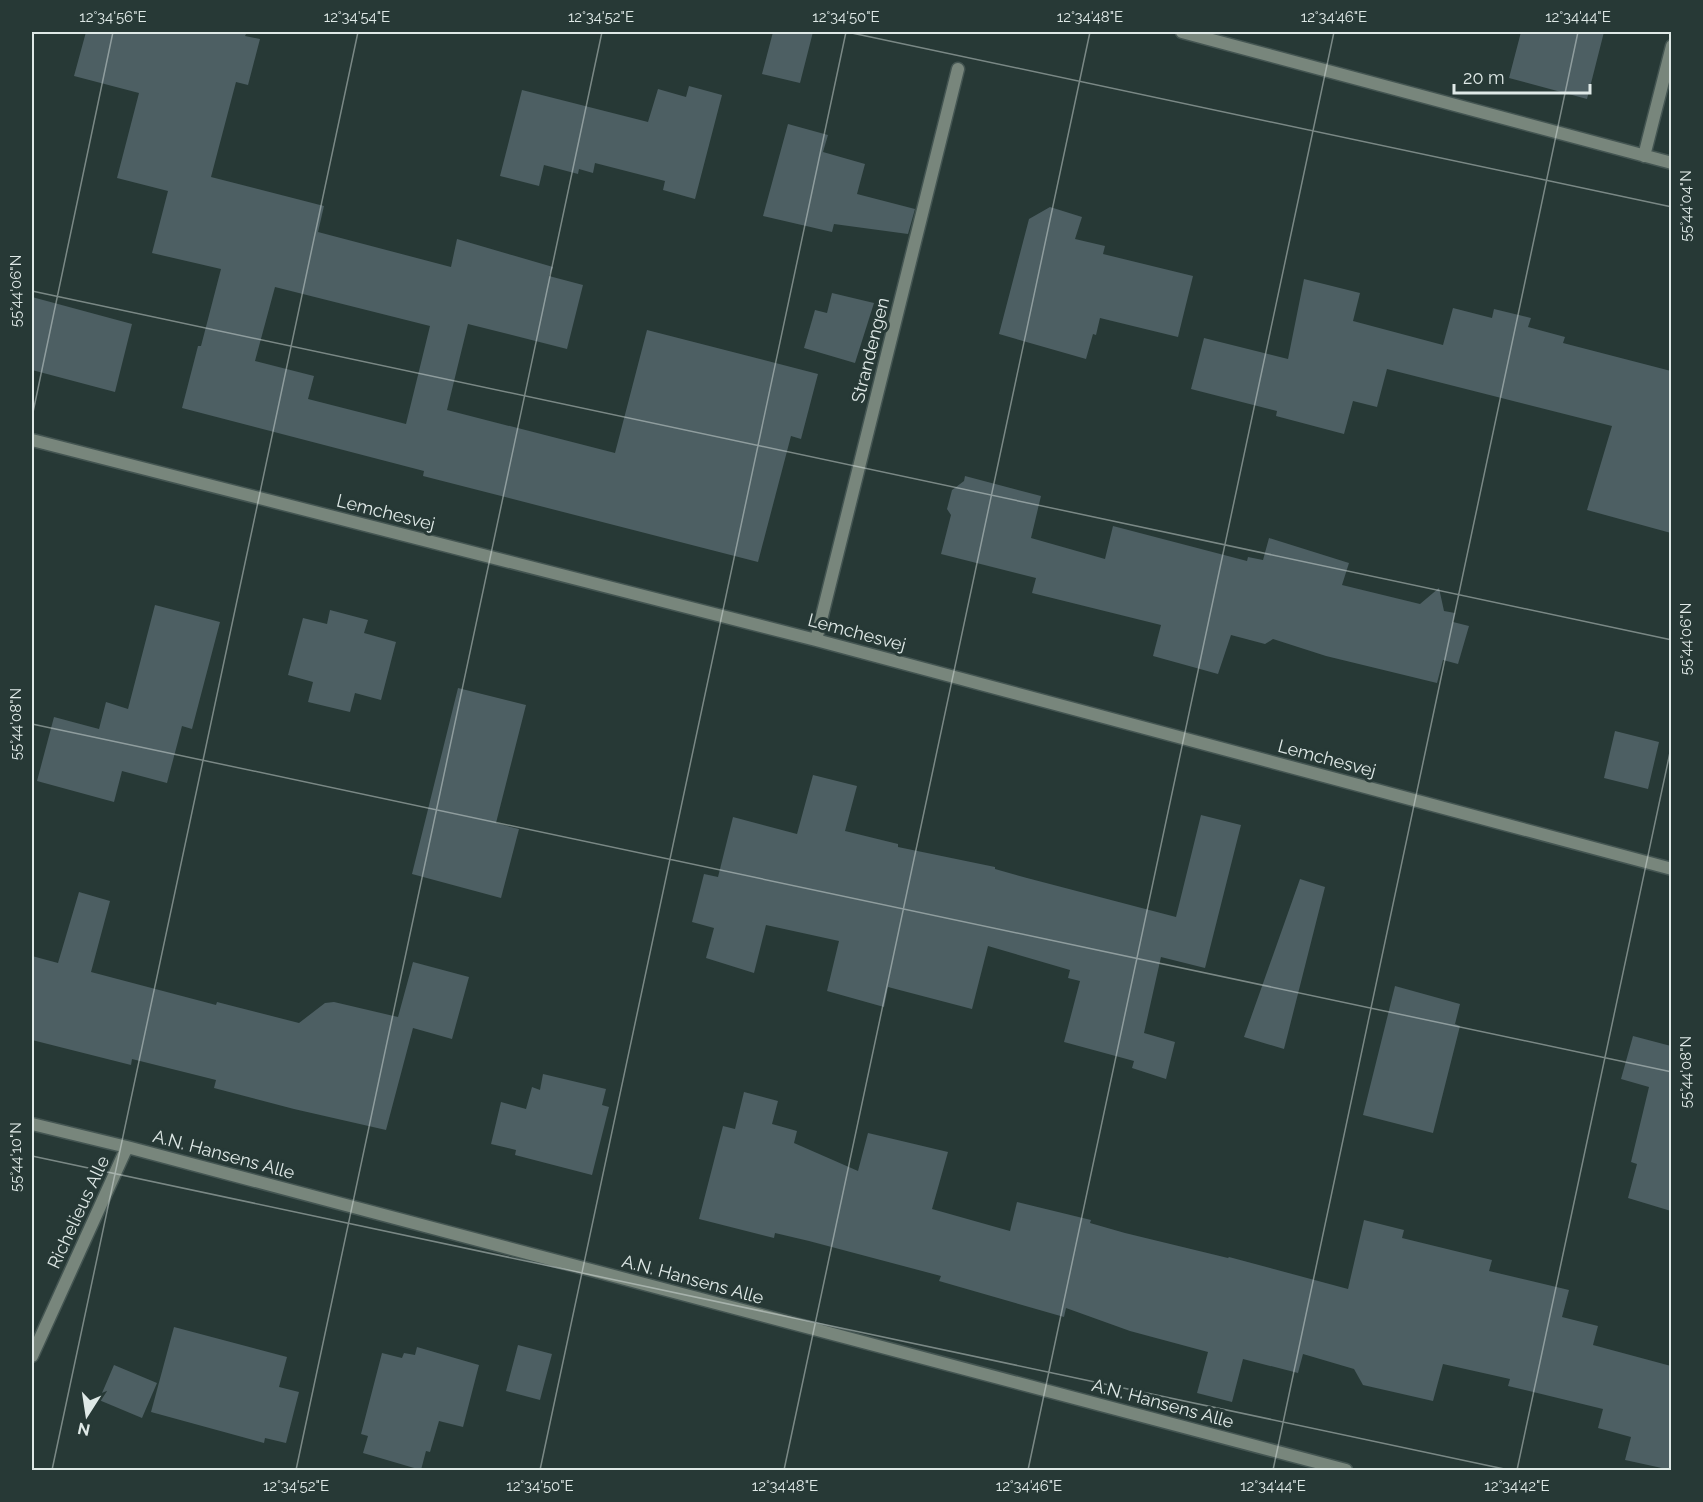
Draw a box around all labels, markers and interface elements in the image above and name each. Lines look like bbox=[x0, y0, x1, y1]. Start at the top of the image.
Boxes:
text: 12°34'56"E bbox=[79, 8, 147, 26]
text: 12°34'54"E bbox=[324, 8, 390, 26]
text: 12°34'52"E bbox=[568, 8, 634, 26]
text: 12°34'50"E bbox=[812, 8, 880, 26]
text: 12°34'48"E bbox=[1057, 8, 1123, 26]
text: 12°34'46"E bbox=[1301, 8, 1367, 26]
text: 12°34'44"E bbox=[1545, 8, 1611, 26]
scale bar bbox=[1454, 57, 1590, 95]
text: 20 m bbox=[1463, 67, 1505, 88]
text: 55°44'04"N bbox=[1677, 170, 1695, 242]
text: 55°44'06"N bbox=[7, 255, 25, 327]
street label: Strandengen bbox=[847, 295, 893, 405]
street label: Lemchesvej bbox=[335, 490, 437, 534]
text: 55°44'06"N bbox=[1677, 603, 1695, 675]
street label: Lemchesvej bbox=[806, 609, 908, 655]
text: 55°44'08"N bbox=[7, 688, 25, 760]
street label: Lemchesvej bbox=[1276, 735, 1378, 781]
text: 55°44'08"N bbox=[1677, 1036, 1695, 1108]
text: 55°44'10"N bbox=[7, 1122, 25, 1192]
street label: A.N. Hansens Alle bbox=[151, 1125, 298, 1183]
street label: Richelieus Alle bbox=[43, 1152, 113, 1272]
street label: A.N. Hansens Alle bbox=[620, 1250, 767, 1308]
street label: A.N. Hansens Alle bbox=[1090, 1374, 1237, 1432]
north arrow bbox=[57, 1385, 117, 1445]
text: N bbox=[76, 1419, 92, 1440]
text: 12°34'52"E bbox=[263, 1477, 329, 1495]
text: 12°34'50"E bbox=[506, 1477, 574, 1495]
text: 12°34'48"E bbox=[752, 1477, 818, 1495]
text: 12°34'46"E bbox=[996, 1477, 1062, 1495]
text: 12°34'44"E bbox=[1240, 1477, 1306, 1495]
text: 12°34'42"E bbox=[1484, 1477, 1550, 1495]

